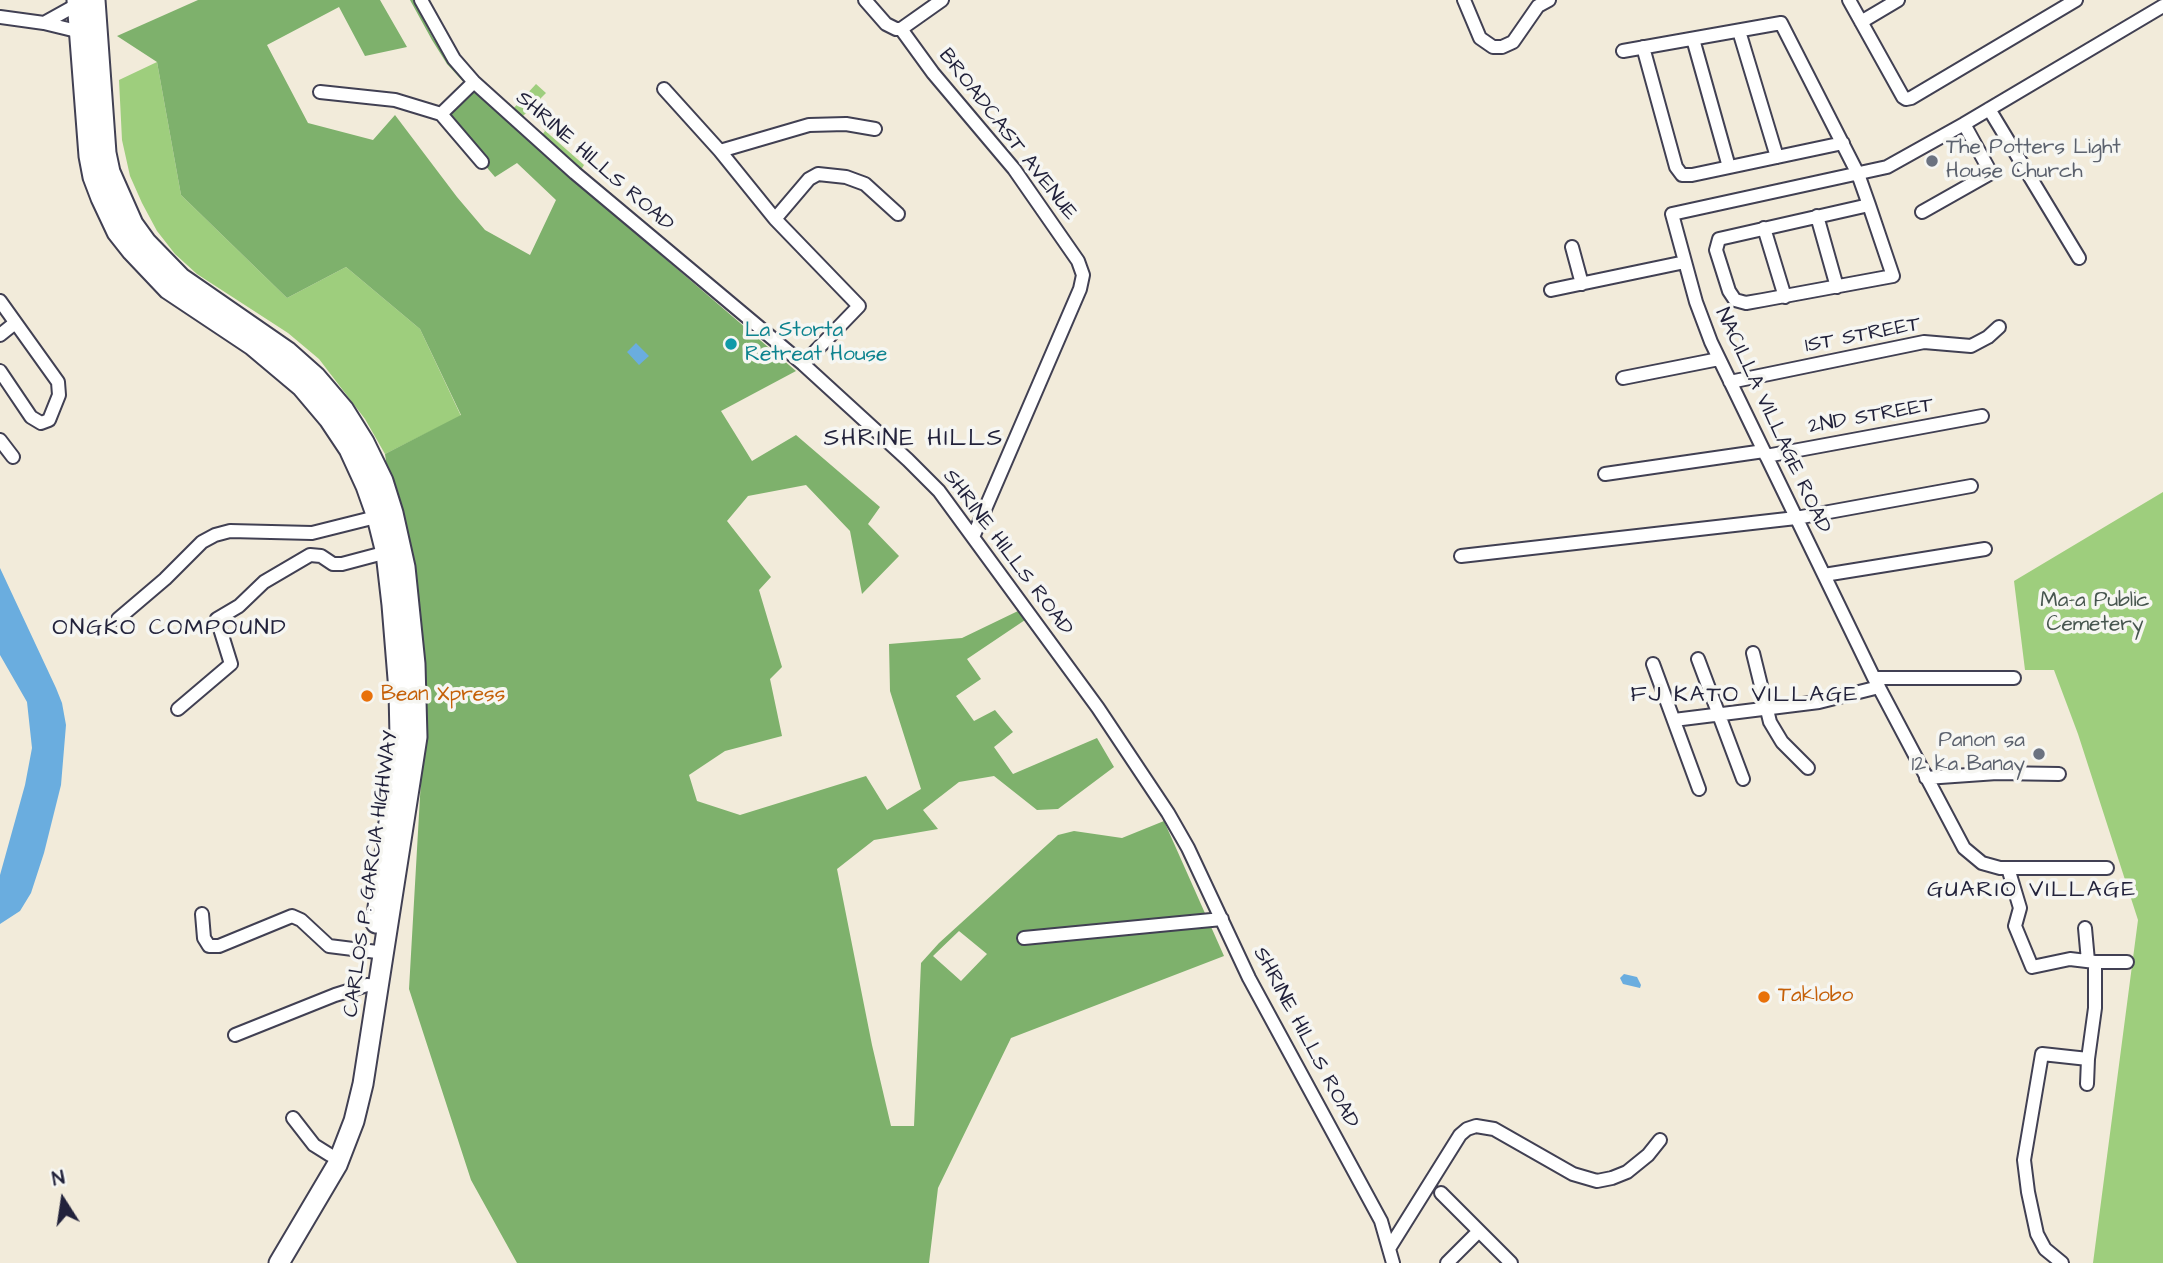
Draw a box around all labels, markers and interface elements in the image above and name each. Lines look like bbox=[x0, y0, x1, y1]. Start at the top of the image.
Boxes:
street label: BROADCAST AVENUE bbox=[932, 44, 1082, 226]
street label: SHRINE HILLS ROAD bbox=[510, 86, 678, 238]
place label: The Potters Light House Church bbox=[1946, 136, 2121, 186]
marker: The Potters Light House Church bbox=[1924, 153, 1940, 169]
street label: NACILLA VILLAGE ROAD bbox=[1709, 304, 1835, 538]
street label: 1ST STREET bbox=[1803, 312, 1923, 360]
place label: La Storta Retreat House bbox=[745, 319, 887, 369]
marker: La Storta Retreat House bbox=[723, 336, 739, 352]
street label: 2ND STREET bbox=[1806, 394, 1936, 440]
district label: SHRINE HILLS bbox=[825, 426, 1003, 454]
street label: SHRINE HILLS ROAD bbox=[936, 465, 1078, 641]
park label: Ma-a Public Cemetery bbox=[2040, 589, 2150, 639]
district label: ONGKO COMPOUND bbox=[54, 615, 286, 643]
district label: FJ KATO VILLAGE bbox=[1632, 682, 1858, 710]
place label: Bean Xpress bbox=[381, 683, 505, 709]
marker: Bean Xpress bbox=[359, 688, 375, 704]
street label: CARLOS P. GARCIA HIGHWAY bbox=[339, 729, 405, 1019]
place label: Panon sa 12 ka Banay bbox=[1912, 729, 2025, 779]
marker: Panon sa 12 ka Banay bbox=[2031, 746, 2047, 762]
district label: GUARIO VILLAGE bbox=[1929, 877, 2135, 905]
street label: SHRINE HILLS ROAD bbox=[1247, 943, 1363, 1133]
place label: Taklobo bbox=[1778, 984, 1853, 1010]
marker: Taklobo bbox=[1756, 989, 1772, 1005]
north arrow bbox=[28, 1165, 98, 1235]
text: N bbox=[50, 1165, 67, 1193]

